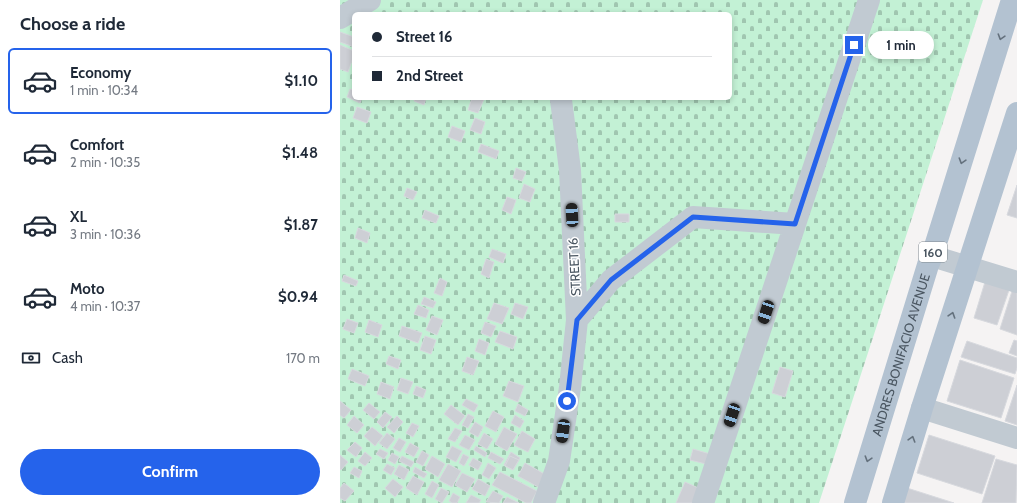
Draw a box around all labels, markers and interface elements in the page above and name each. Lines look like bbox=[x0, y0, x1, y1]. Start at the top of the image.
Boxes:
text: Choose a ride bbox=[20, 13, 125, 35]
text: Street 16 bbox=[396, 28, 452, 46]
callout: 1 min bbox=[868, 31, 934, 59]
one-way arrow bbox=[997, 34, 1005, 41]
route end bbox=[845, 36, 863, 54]
text: 1 min bbox=[886, 37, 916, 53]
icon: car bbox=[22, 63, 58, 99]
text: Economy bbox=[70, 64, 131, 82]
text: 2nd Street bbox=[396, 67, 463, 85]
text: $1.10 bbox=[285, 72, 318, 90]
text: 1 min · 10:34 bbox=[70, 82, 138, 98]
icon: car bbox=[22, 135, 58, 171]
text: Comfort bbox=[70, 136, 124, 154]
text: $1.48 bbox=[282, 144, 318, 162]
text: 2 min · 10:35 bbox=[70, 154, 140, 170]
one-way arrow bbox=[958, 158, 967, 165]
car bbox=[565, 203, 579, 227]
icon: car bbox=[22, 207, 58, 243]
text: XL bbox=[70, 208, 87, 226]
text: $1.87 bbox=[284, 216, 318, 234]
text: 3 min · 10:36 bbox=[70, 226, 141, 242]
street label: STREET 16 bbox=[564, 237, 584, 297]
road number: 160 bbox=[919, 242, 947, 262]
street label: ANDRES BONIFACIO AVENUE bbox=[868, 272, 933, 438]
icon: car bbox=[22, 279, 58, 315]
text: Moto bbox=[70, 280, 104, 298]
text: $0.94 bbox=[278, 288, 318, 306]
text: 4 min · 10:37 bbox=[70, 298, 140, 314]
car bbox=[757, 299, 775, 325]
one-way arrow bbox=[948, 312, 956, 319]
icon: cash bbox=[20, 347, 42, 369]
text: Cash bbox=[52, 349, 83, 367]
text: 170 m bbox=[286, 350, 320, 366]
route start bbox=[558, 392, 576, 410]
car bbox=[723, 402, 741, 428]
car bbox=[555, 418, 571, 444]
one-way arrow bbox=[908, 436, 916, 443]
button: Confirm bbox=[20, 449, 320, 495]
one-way arrow bbox=[864, 455, 873, 462]

